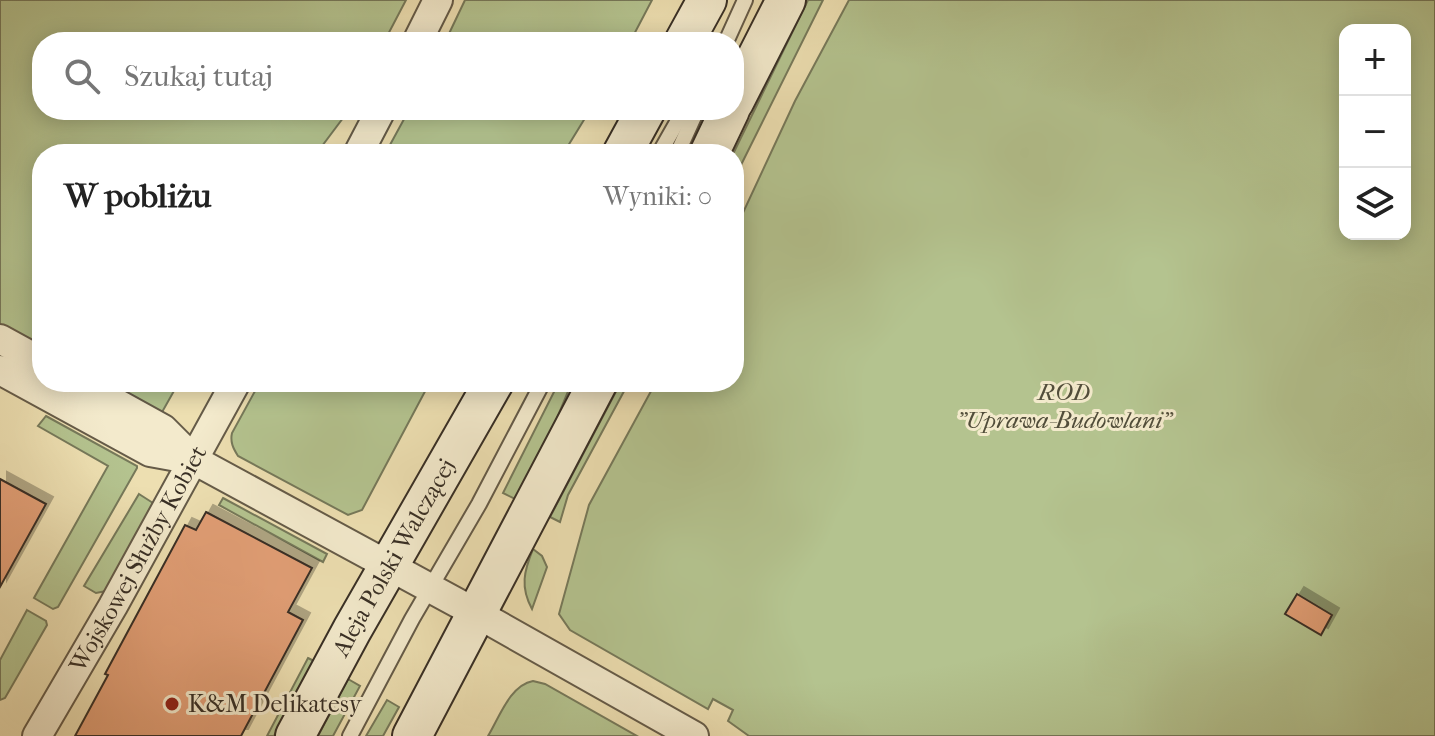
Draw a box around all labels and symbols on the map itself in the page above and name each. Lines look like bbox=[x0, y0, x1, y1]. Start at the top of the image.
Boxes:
park label: ROD "Uprawa-Budowlani" bbox=[957, 378, 1174, 434]
street label: Wojskowej Służby Kobiet bbox=[63, 440, 213, 678]
street label: Aleja Polski Walczącej bbox=[326, 454, 461, 662]
place label: K&M Delikatesy bbox=[188, 690, 363, 718]
marker: K&M Delikatesy bbox=[163, 695, 181, 713]

